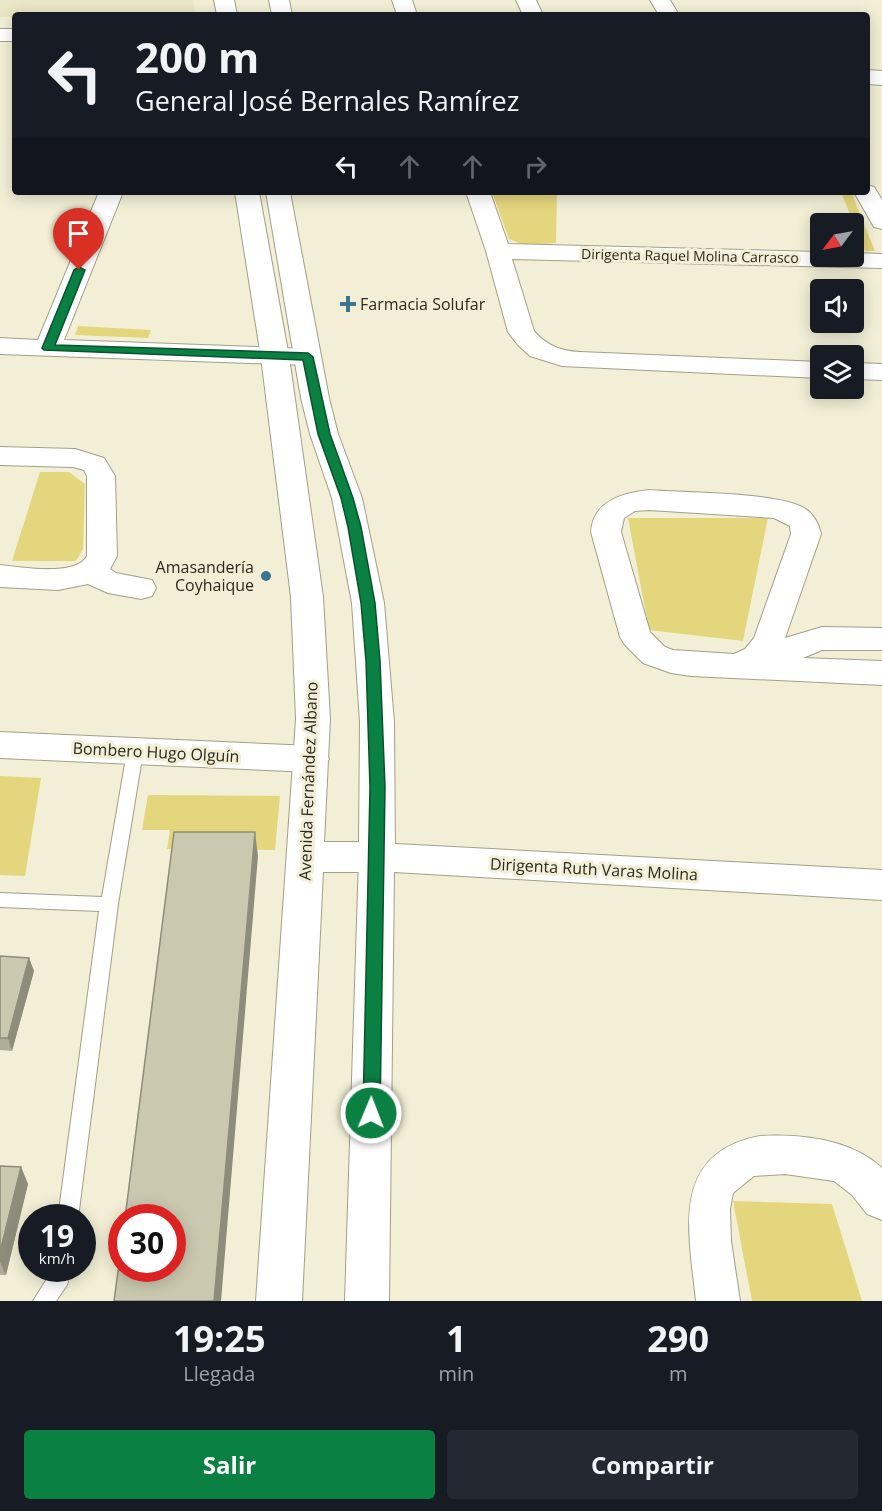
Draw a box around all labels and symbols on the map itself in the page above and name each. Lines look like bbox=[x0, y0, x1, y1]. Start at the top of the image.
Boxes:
pin bbox=[53, 208, 104, 270]
north arrow bbox=[810, 213, 864, 267]
street label: Dirigenta Raquel Molina Carrasco bbox=[581, 244, 799, 267]
place label: Farmacia Solufar bbox=[360, 293, 486, 315]
marker: Farmacia Solufar bbox=[341, 297, 355, 311]
place label: Amasandería Coyhaique bbox=[156, 556, 254, 596]
marker: Amasandería Coyhaique bbox=[259, 569, 273, 583]
street label: Avenida Fernández Albano bbox=[294, 681, 322, 881]
street label: Bombero Hugo Olguín bbox=[72, 737, 240, 767]
street label: Dirigenta Ruth Varas Molina bbox=[489, 853, 699, 885]
position arrow bbox=[339, 1081, 403, 1145]
speed limit sign: 30 bbox=[108, 1204, 186, 1282]

